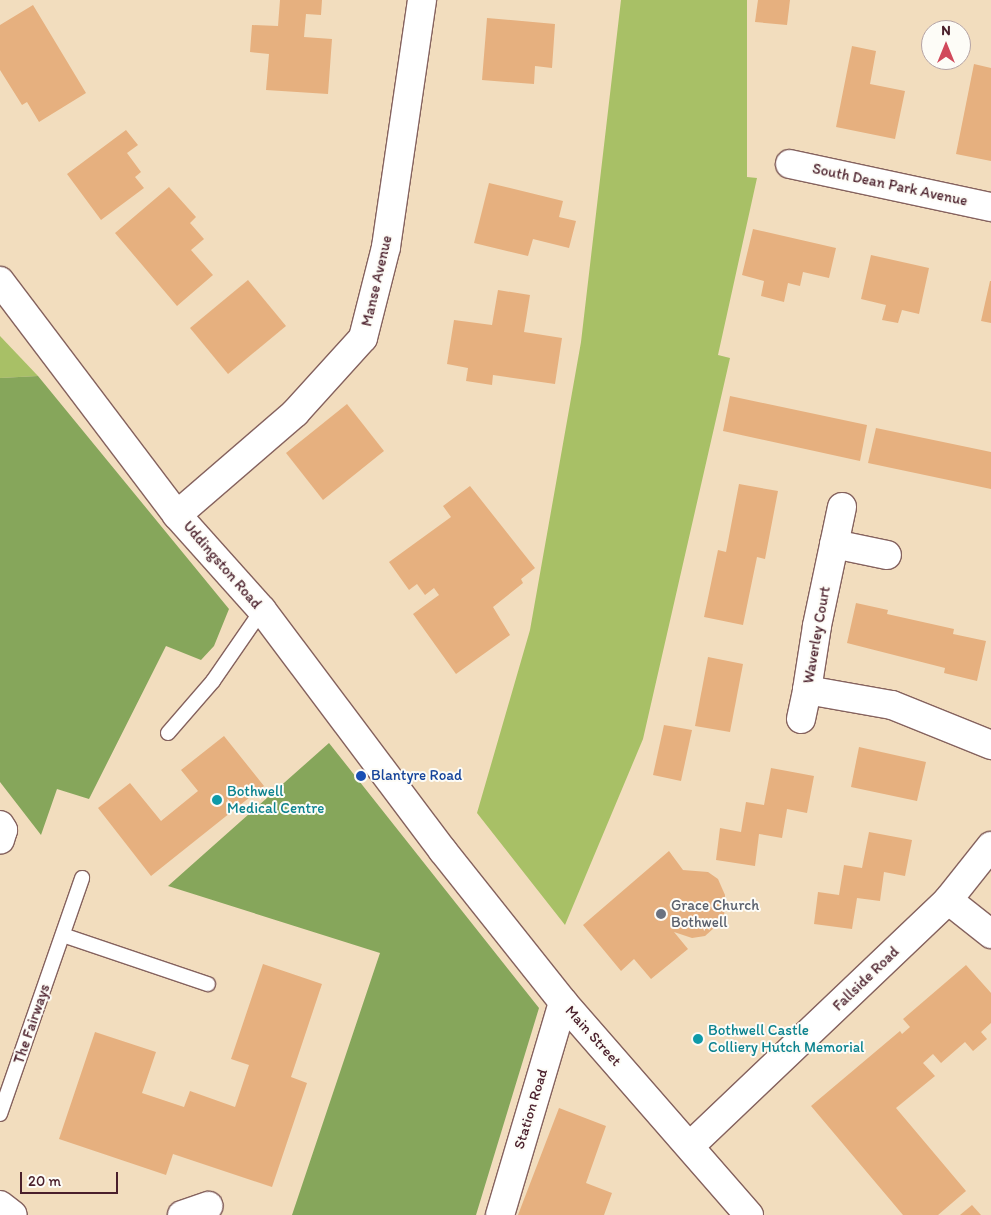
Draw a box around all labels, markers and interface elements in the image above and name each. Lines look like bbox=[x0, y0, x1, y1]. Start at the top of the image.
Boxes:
north arrow bbox=[921, 20, 971, 70]
text: N bbox=[941, 22, 951, 39]
street label: South Dean Park Avenue bbox=[811, 160, 969, 210]
street label: Manse Avenue bbox=[358, 234, 396, 328]
street label: Uddingston Road bbox=[179, 517, 265, 613]
street label: Waverley Court bbox=[800, 585, 834, 685]
place label: Blantyre Road bbox=[371, 767, 462, 785]
marker: Blantyre Road bbox=[355, 770, 367, 782]
place label: Bothwell Medical Centre bbox=[227, 782, 324, 817]
marker: Bothwell Medical Centre bbox=[211, 794, 223, 806]
place label: Grace Church Bothwell bbox=[671, 896, 759, 931]
marker: Grace Church Bothwell bbox=[655, 908, 667, 920]
street label: Fallside Road bbox=[829, 943, 903, 1015]
street label: The Fairways bbox=[10, 982, 54, 1066]
street label: Main Street bbox=[561, 1002, 625, 1070]
place label: Bothwell Castle Colliery Hutch Memorial bbox=[708, 1021, 864, 1056]
marker: Bothwell Castle Colliery Hutch Memorial bbox=[692, 1033, 704, 1045]
street label: Station Road bbox=[510, 1067, 552, 1151]
scale bar bbox=[22, 1162, 120, 1194]
text: 20 m bbox=[28, 1172, 61, 1190]

